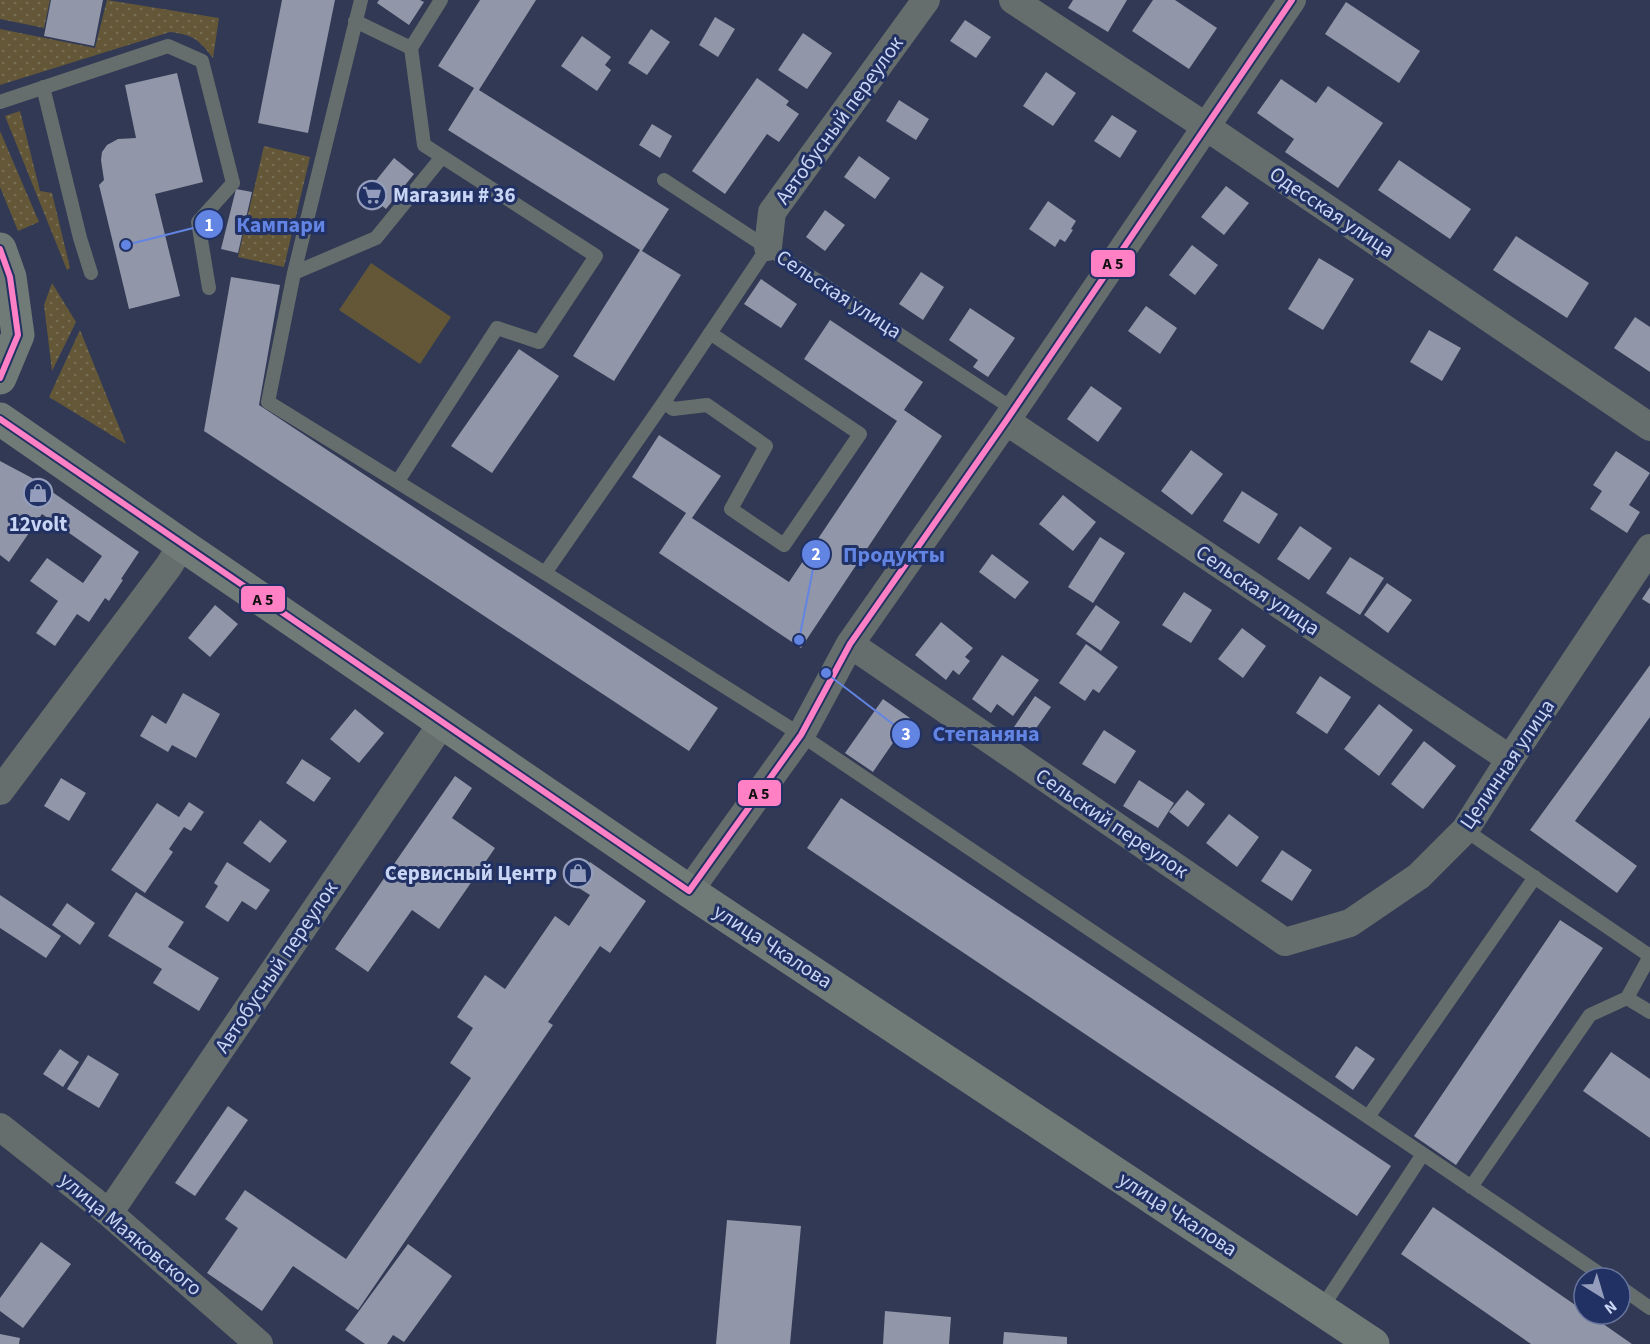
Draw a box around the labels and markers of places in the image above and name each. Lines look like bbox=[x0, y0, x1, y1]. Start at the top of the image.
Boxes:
supermarket icon: Магазин # 36 bbox=[356, 179, 388, 211]
place label: Магазин # 36 bbox=[393, 180, 516, 210]
callout: Кампари bbox=[194, 204, 338, 244]
shop icon: 12volt bbox=[22, 477, 54, 509]
place label: 12volt bbox=[9, 509, 67, 539]
callout: Продукты bbox=[801, 534, 957, 574]
callout: Степаняна bbox=[891, 714, 1052, 754]
shop icon: Сервисный Центр bbox=[562, 857, 594, 889]
place label: Сервисный Центр bbox=[385, 858, 557, 888]

